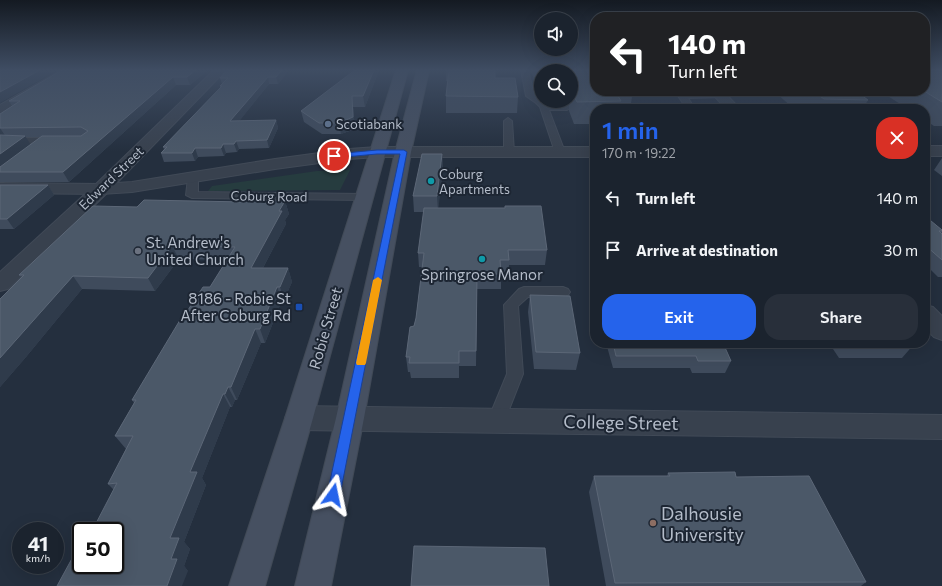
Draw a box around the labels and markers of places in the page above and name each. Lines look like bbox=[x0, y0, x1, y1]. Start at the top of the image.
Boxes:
place label: Scotiabank bbox=[336, 116, 402, 132]
marker: Scotiabank bbox=[323, 119, 333, 129]
pin bbox=[317, 139, 351, 173]
place label: Coburg Apartments bbox=[439, 166, 510, 197]
marker: Coburg Apartments bbox=[426, 176, 436, 186]
place label: St. Andrew's United Church bbox=[146, 233, 244, 268]
marker: St. Andrew's United Church bbox=[133, 246, 143, 256]
marker: Springrose Manor bbox=[477, 254, 487, 264]
place label: Springrose Manor bbox=[421, 265, 543, 283]
place label: 8186 - Robie St After Coburg Rd bbox=[181, 289, 291, 324]
marker: 8186 - Robie St After Coburg Rd bbox=[294, 302, 304, 312]
place label: Dalhousie University bbox=[661, 502, 744, 545]
marker: Dalhousie University bbox=[648, 518, 658, 528]

